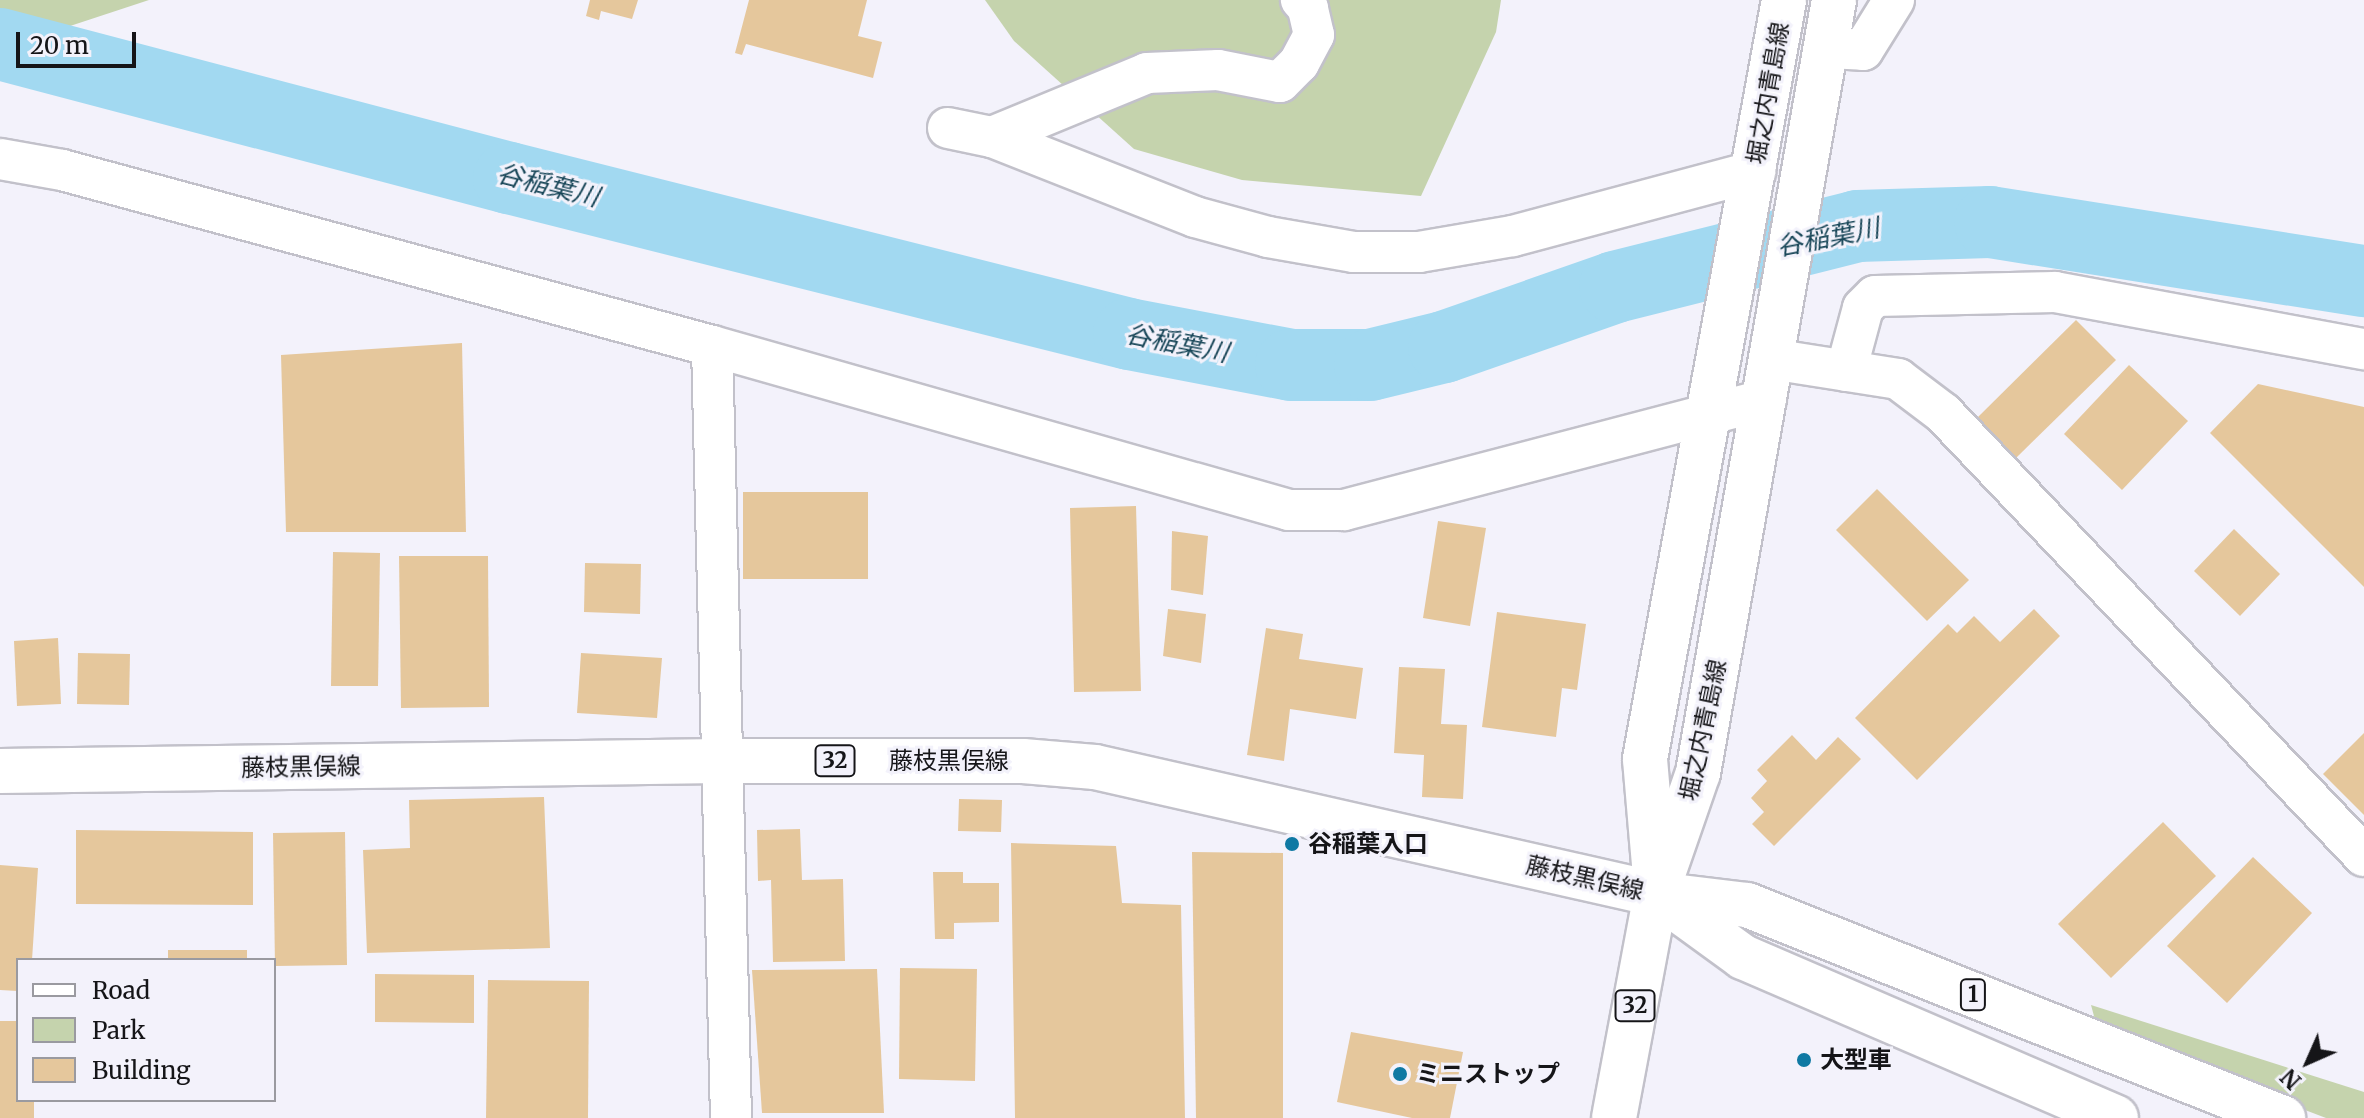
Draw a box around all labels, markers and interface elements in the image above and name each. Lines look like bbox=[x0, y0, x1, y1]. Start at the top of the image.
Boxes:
scale bar bbox=[20, 16, 140, 66]
street label: 堀之内青島線 bbox=[1741, 20, 1795, 166]
text: 20 m bbox=[30, 30, 89, 61]
water label: 谷稲葉川 bbox=[494, 157, 602, 213]
water label: 谷稲葉川 bbox=[1774, 212, 1882, 262]
water label: 谷稲葉川 bbox=[1123, 318, 1231, 368]
street label: 堀之内青島線 bbox=[1674, 657, 1732, 803]
road number: 32 bbox=[813, 743, 857, 779]
street label: 藤枝黒俣線 bbox=[889, 747, 1009, 775]
street label: 藤枝黒俣線 bbox=[241, 752, 361, 782]
place label: 谷稲葉入口 bbox=[1308, 830, 1428, 858]
marker: 谷稲葉入口 bbox=[1283, 835, 1301, 853]
street label: 藤枝黒俣線 bbox=[1523, 850, 1647, 906]
legend bbox=[16, 958, 276, 1102]
text: Road bbox=[92, 975, 150, 1006]
road number: 1 bbox=[1959, 977, 1987, 1013]
road number: 32 bbox=[1613, 988, 1657, 1024]
text: Park bbox=[92, 1015, 145, 1046]
north arrow bbox=[2268, 1022, 2348, 1102]
place label: 大型車 bbox=[1820, 1046, 1892, 1074]
marker: 大型車 bbox=[1795, 1051, 1813, 1069]
text: Building bbox=[92, 1055, 191, 1086]
place label: ミニストップ bbox=[1416, 1060, 1560, 1088]
text: N bbox=[2275, 1063, 2307, 1095]
marker: ミニストップ bbox=[1391, 1065, 1409, 1083]

